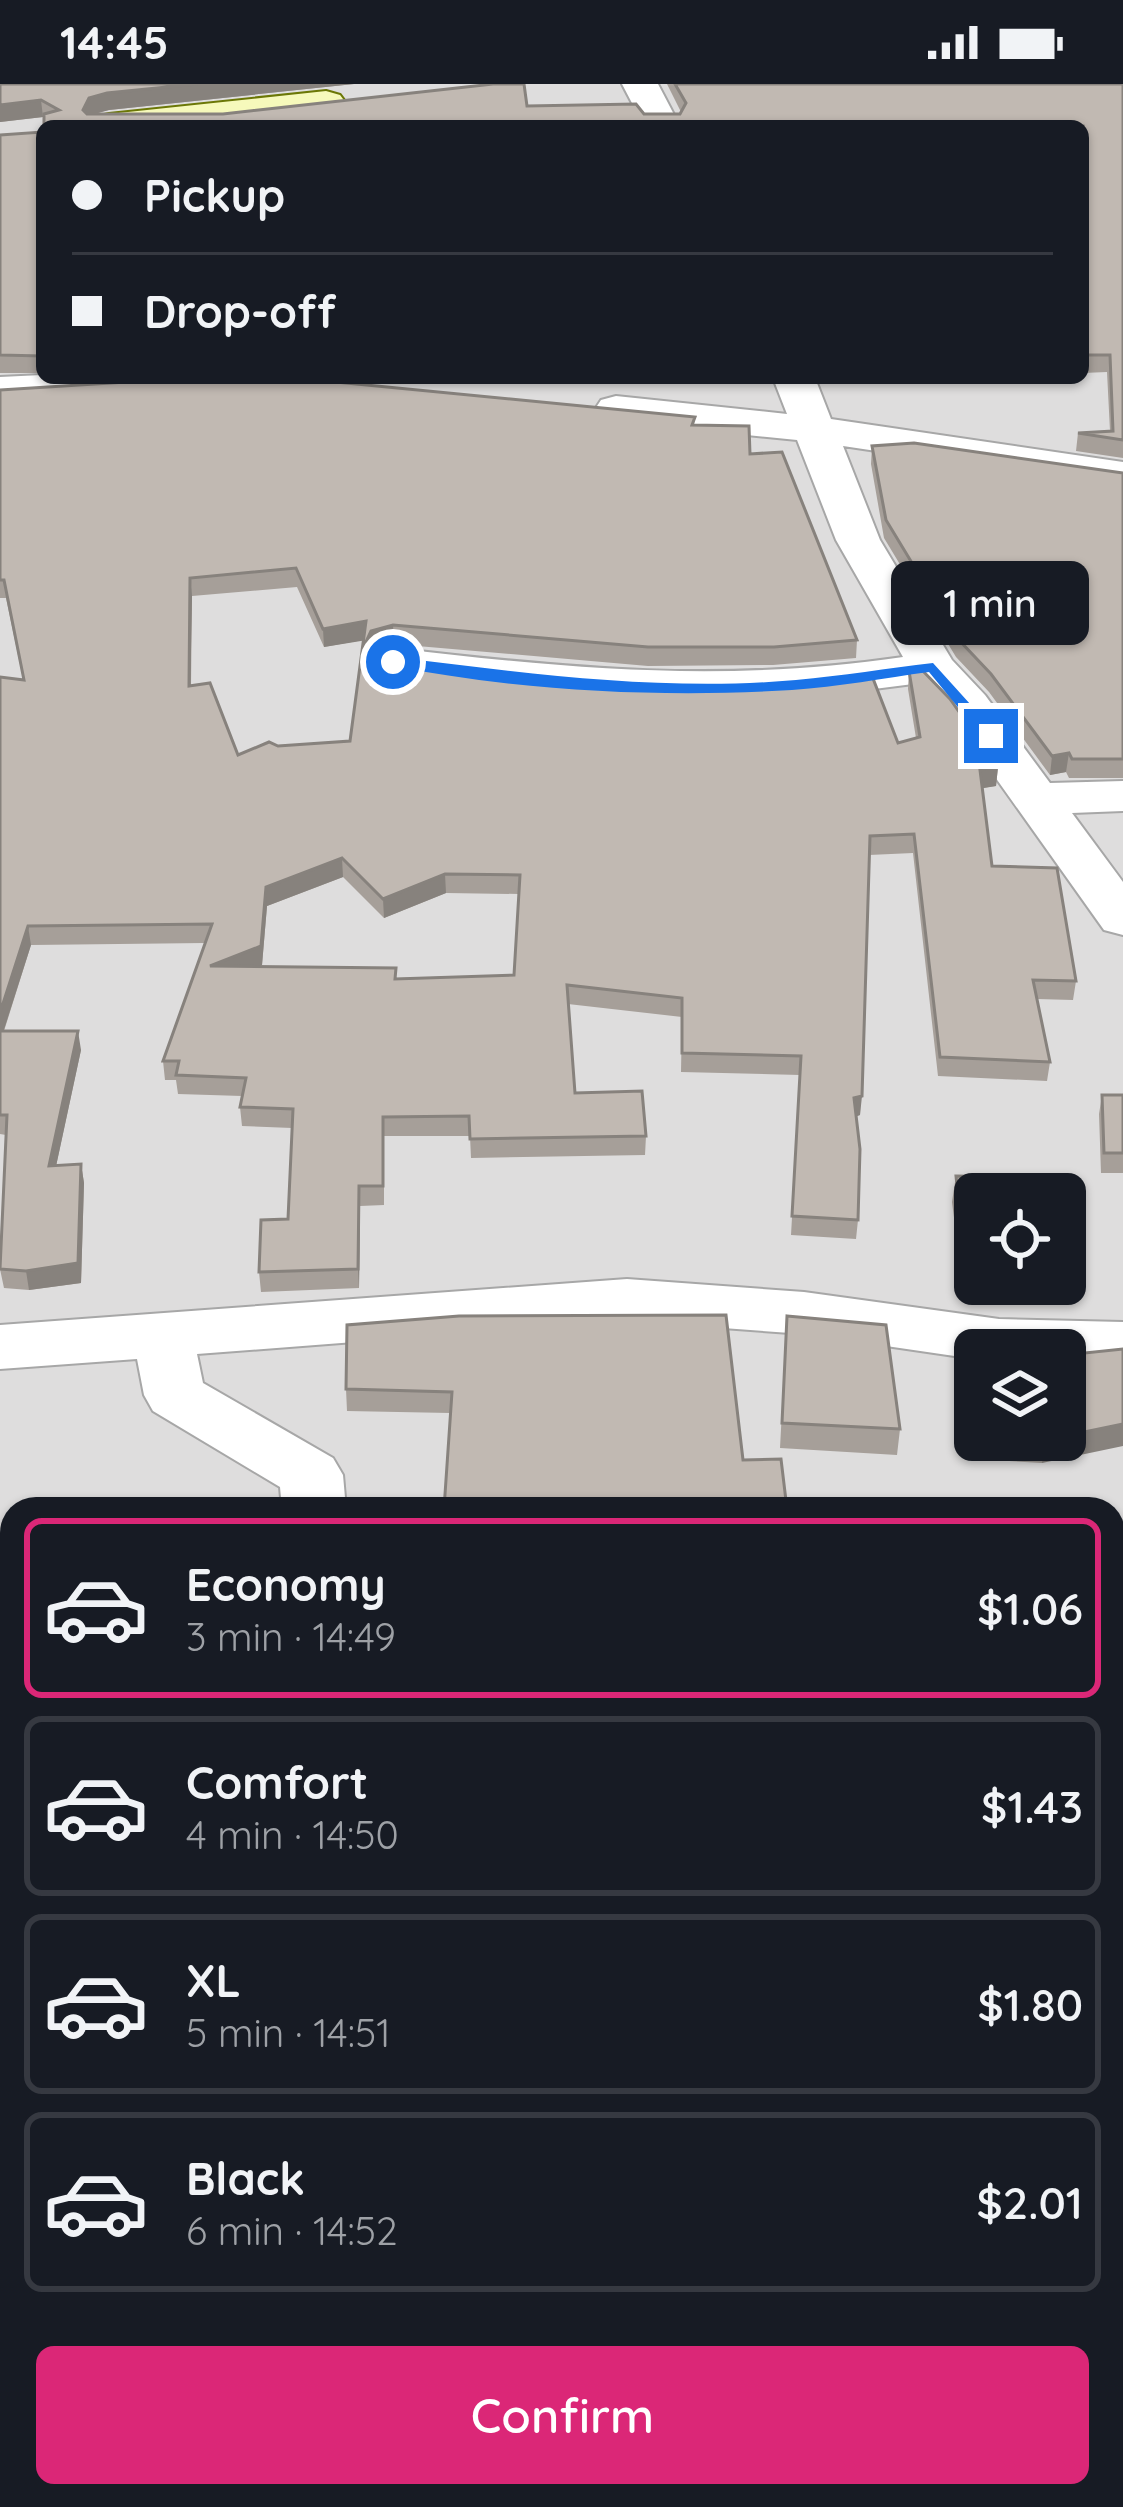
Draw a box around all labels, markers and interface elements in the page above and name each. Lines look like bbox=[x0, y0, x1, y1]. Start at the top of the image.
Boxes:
text: 14:45 bbox=[60, 14, 169, 70]
text: Pickup bbox=[144, 167, 285, 223]
text: Drop-off bbox=[144, 283, 336, 339]
callout: 1 min bbox=[892, 562, 1090, 646]
text: 1 min bbox=[943, 578, 1037, 627]
route start bbox=[366, 635, 420, 689]
route end bbox=[964, 709, 1018, 763]
map controls bbox=[954, 1173, 1086, 1461]
button: locate bbox=[954, 1173, 1086, 1305]
button: layers bbox=[954, 1329, 1086, 1461]
icon: car bbox=[42, 1554, 150, 1662]
text: Economy bbox=[186, 1556, 386, 1612]
text: $1.06 bbox=[977, 1580, 1083, 1636]
text: 3 min · 14:49 bbox=[186, 1612, 396, 1661]
icon: car bbox=[42, 1752, 150, 1860]
text: Comfort bbox=[186, 1754, 368, 1810]
text: $1.43 bbox=[981, 1778, 1083, 1834]
text: 4 min · 14:50 bbox=[186, 1810, 399, 1859]
icon: car bbox=[42, 1950, 150, 2058]
text: XL bbox=[186, 1952, 241, 2008]
text: $1.80 bbox=[977, 1976, 1083, 2032]
text: 5 min · 14:51 bbox=[186, 2008, 391, 2057]
icon: car bbox=[42, 2148, 150, 2256]
text: Black bbox=[186, 2150, 305, 2206]
text: $2.01 bbox=[977, 2174, 1083, 2230]
text: 6 min · 14:52 bbox=[186, 2206, 398, 2255]
button: Confirm bbox=[36, 2346, 1089, 2484]

